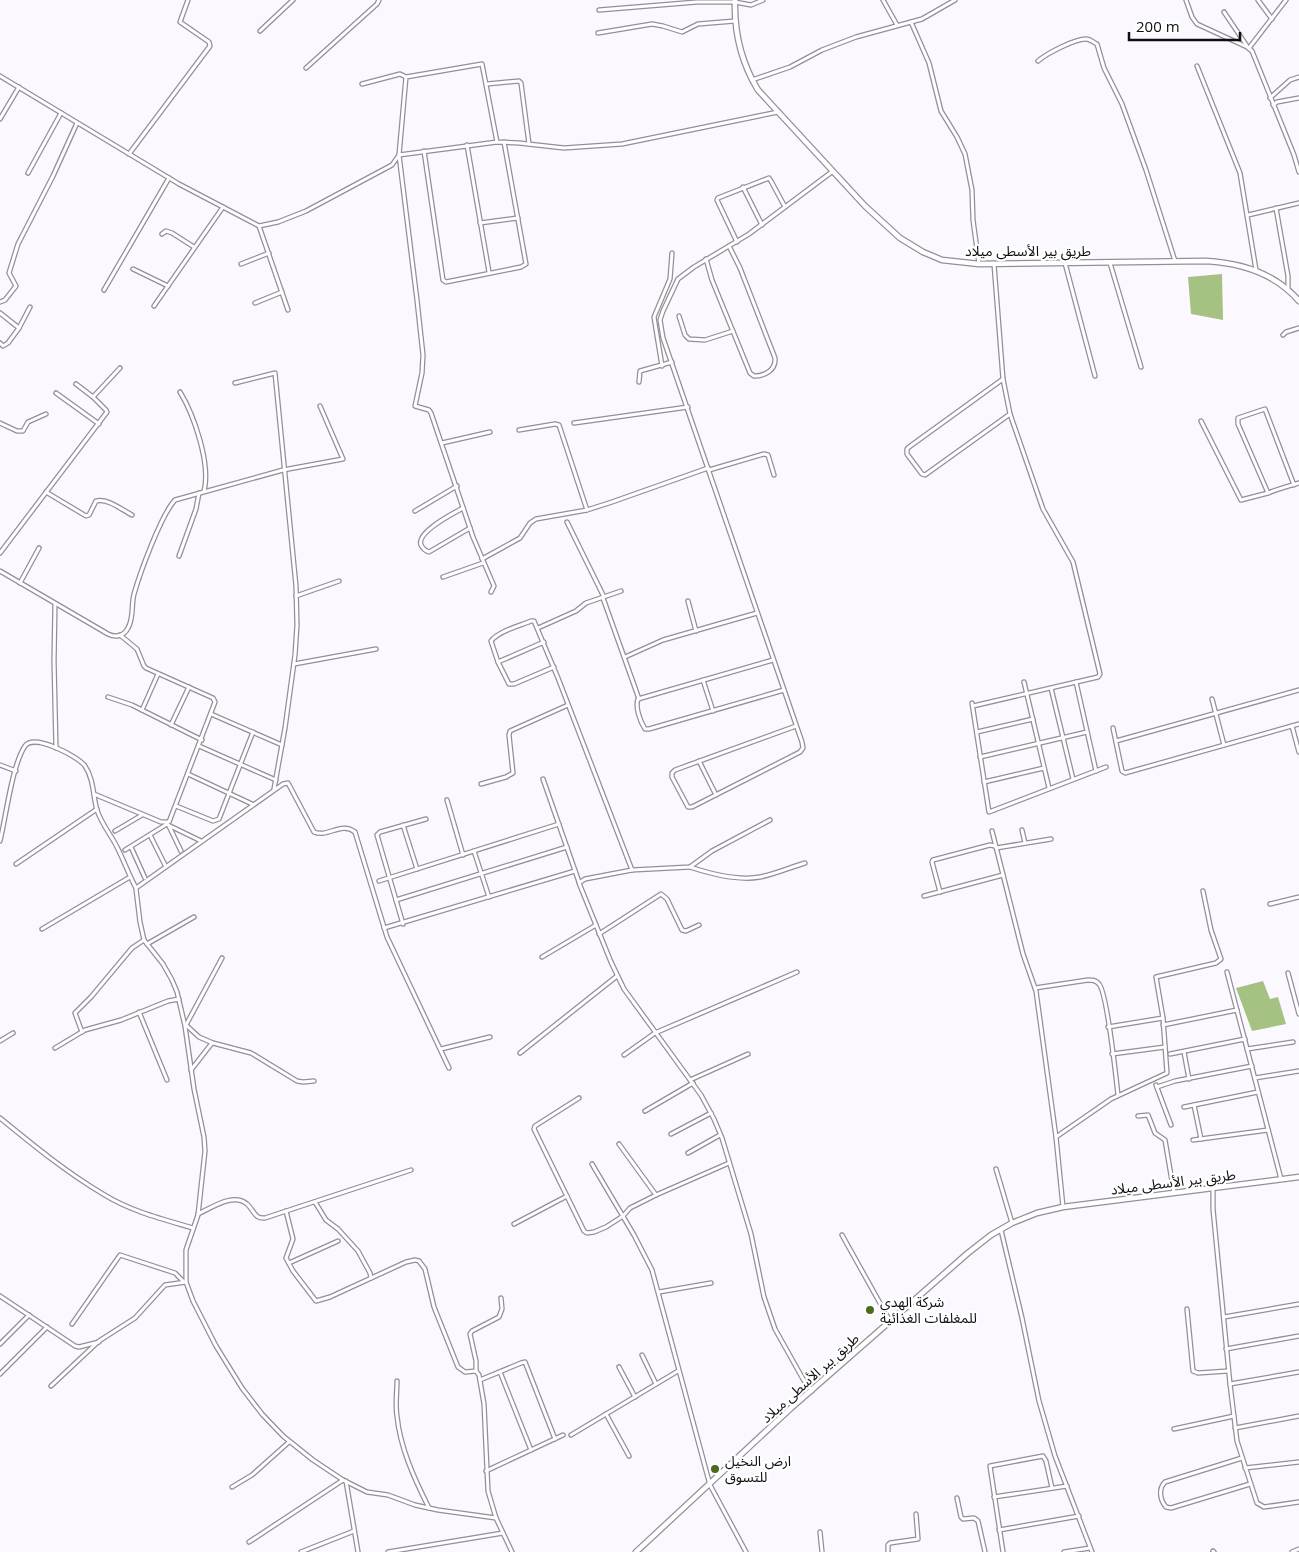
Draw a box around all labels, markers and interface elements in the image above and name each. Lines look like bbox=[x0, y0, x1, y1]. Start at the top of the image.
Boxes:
scale bar bbox=[1129, 10, 1240, 42]
text: 200 m bbox=[1136, 16, 1180, 36]
street label: طريق بير الأسطى ميلاد bbox=[965, 241, 1091, 261]
street label: طريق بير الأسطى ميلاد bbox=[1109, 1164, 1237, 1200]
place label: شركة الهدي للمغلفات الغذائية bbox=[880, 1292, 977, 1327]
marker: شركة الهدي للمغلفات الغذائية bbox=[864, 1304, 876, 1316]
street label: طريق بير الأسطى ميلاد bbox=[757, 1328, 863, 1428]
place label: ارض النخيل للتسوق bbox=[725, 1451, 791, 1486]
marker: ارض النخيل للتسوق bbox=[709, 1463, 721, 1475]

